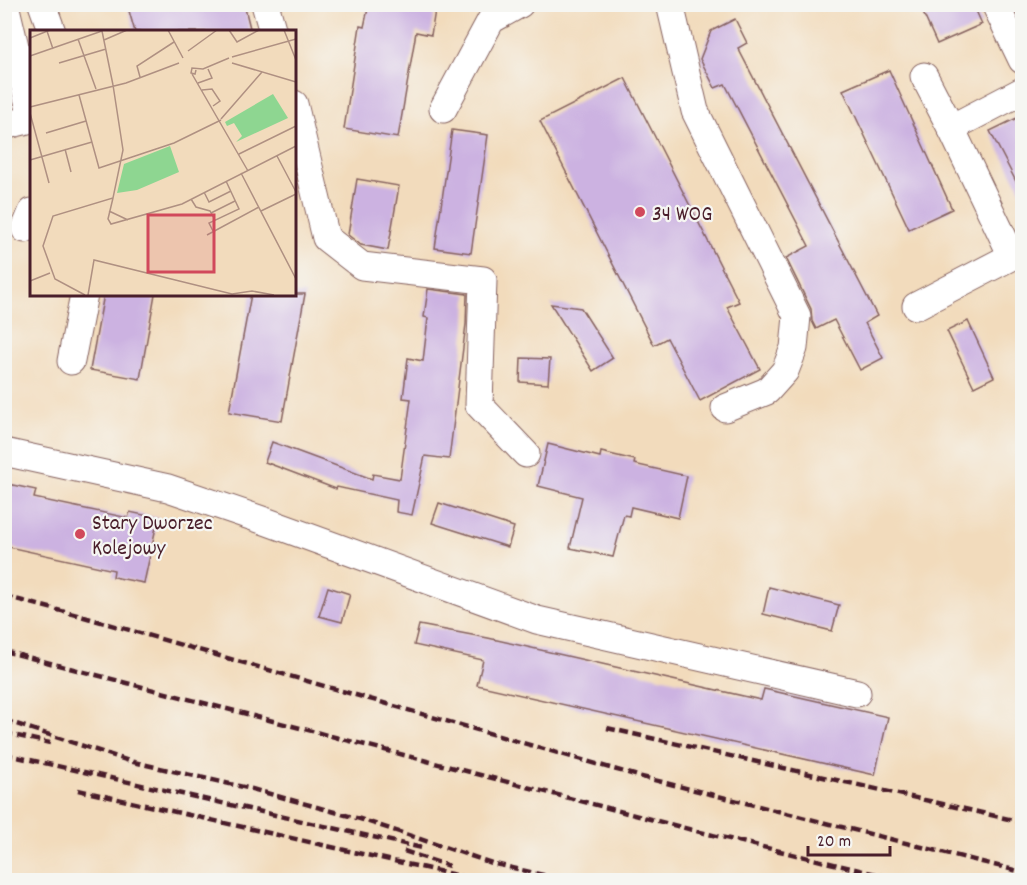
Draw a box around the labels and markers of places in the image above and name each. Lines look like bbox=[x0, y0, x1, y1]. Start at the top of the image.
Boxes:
place label: 34 WOG bbox=[652, 200, 712, 231]
marker: 34 WOG bbox=[633, 205, 647, 219]
place label: Stary Dworzec Kolejowy bbox=[92, 509, 213, 565]
marker: Stary Dworzec Kolejowy bbox=[73, 527, 87, 541]

